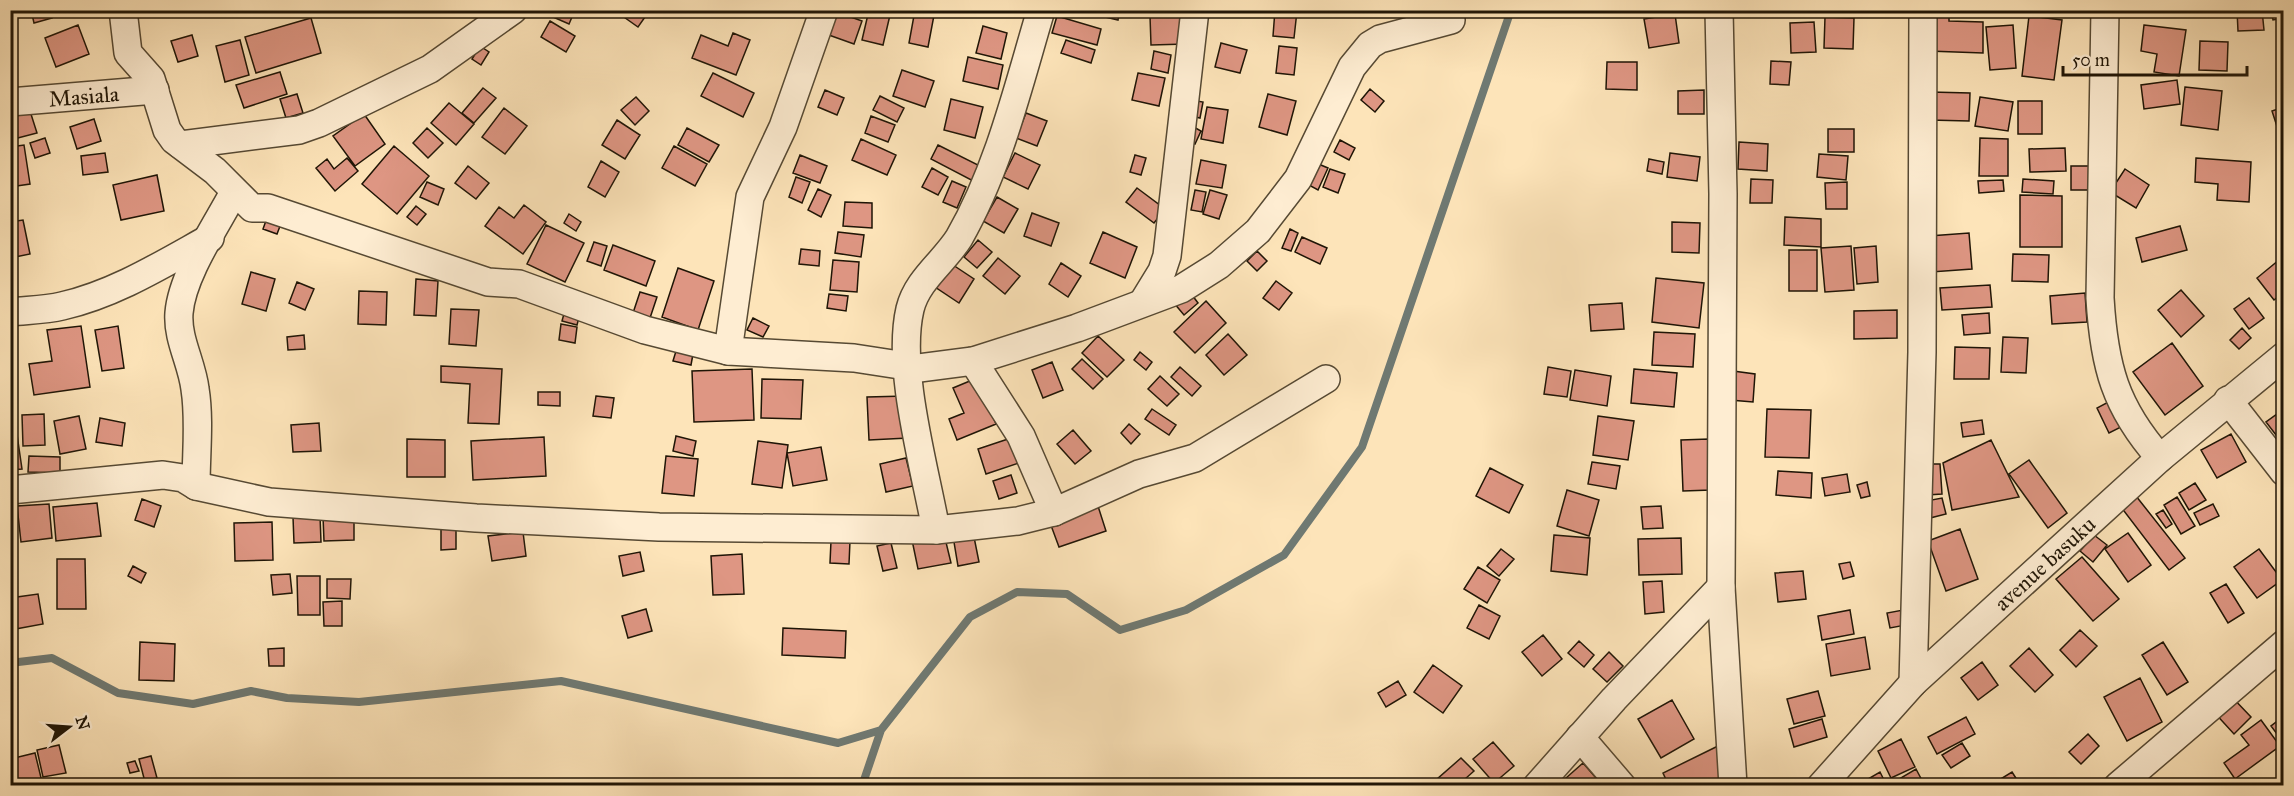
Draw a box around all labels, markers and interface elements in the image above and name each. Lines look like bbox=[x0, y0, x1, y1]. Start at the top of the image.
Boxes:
scale bar bbox=[2063, 39, 2248, 77]
text: 50 m bbox=[2072, 49, 2110, 71]
street label: Masiala bbox=[47, 79, 121, 112]
street label: avenue basuku bbox=[1988, 510, 2101, 616]
north arrow bbox=[39, 697, 99, 757]
text: N bbox=[72, 713, 94, 732]

